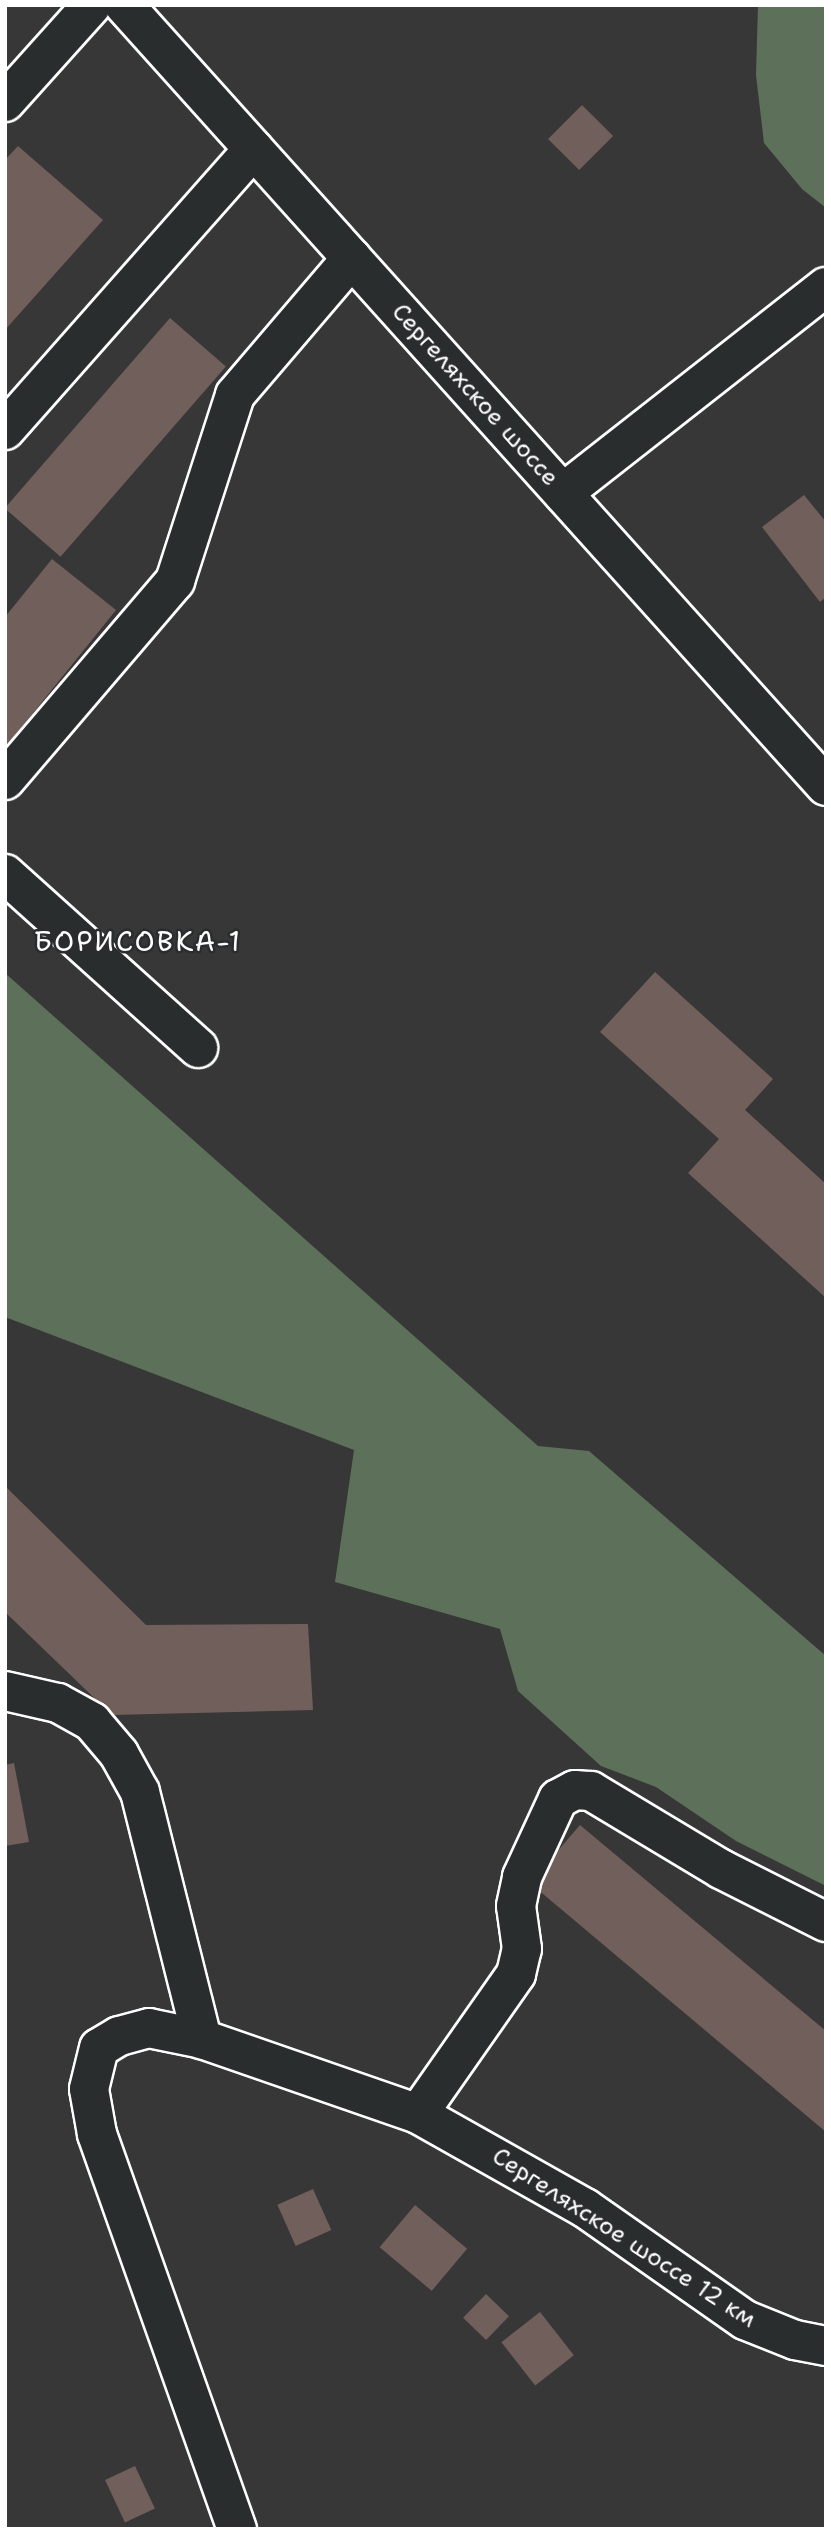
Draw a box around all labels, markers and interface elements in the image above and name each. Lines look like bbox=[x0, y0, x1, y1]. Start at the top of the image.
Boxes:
street label: Сергеляхское шоссе bbox=[386, 298, 564, 492]
district label: БОРИСОВКА-1 bbox=[35, 924, 241, 958]
street label: Сергеляхское шоссе 12 км bbox=[487, 2142, 761, 2334]

